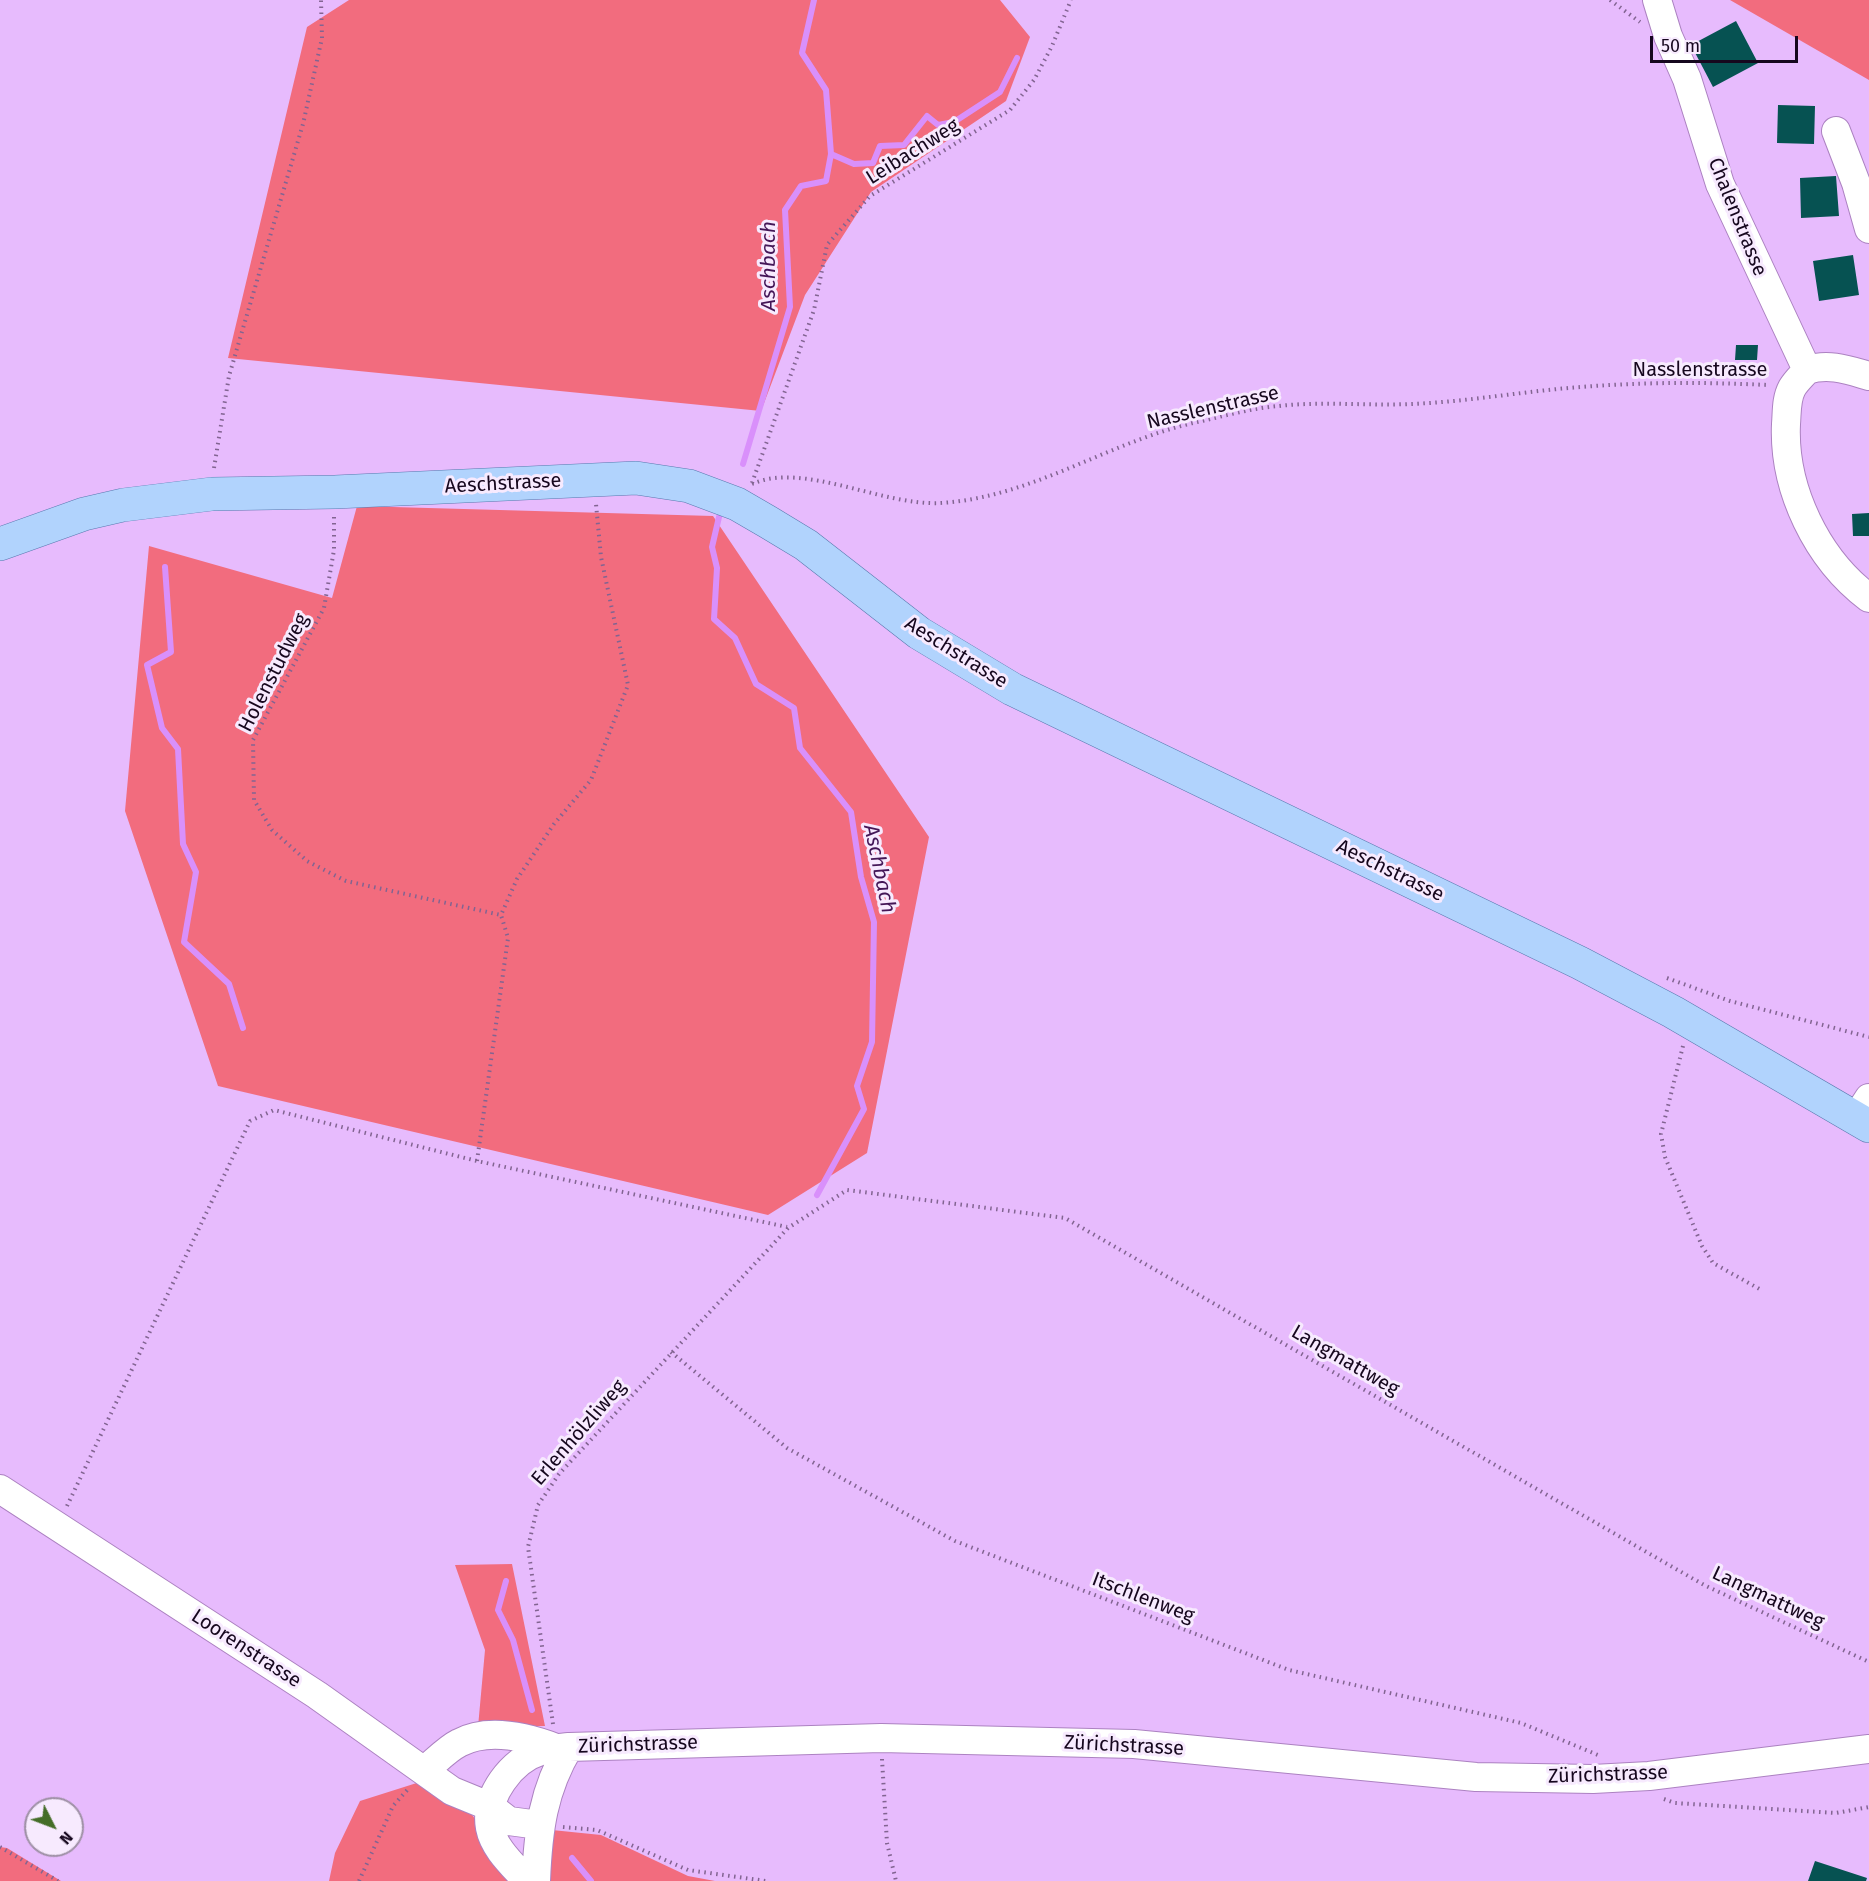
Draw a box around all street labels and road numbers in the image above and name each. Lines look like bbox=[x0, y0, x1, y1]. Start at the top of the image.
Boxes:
street label: Leibachweg bbox=[862, 114, 964, 190]
street label: Chalenstrasse bbox=[1702, 154, 1772, 280]
street label: Nasslenstrasse bbox=[1633, 358, 1767, 382]
street label: Nasslenstrasse bbox=[1145, 381, 1281, 435]
street label: Aeschstrasse bbox=[444, 469, 562, 499]
street label: Holenstudweg bbox=[234, 610, 314, 736]
street label: Aeschstrasse bbox=[900, 612, 1012, 694]
street label: Aeschstrasse bbox=[1332, 835, 1448, 907]
street label: Langmattweg bbox=[1287, 1320, 1403, 1402]
street label: Erlenhölzliweg bbox=[527, 1375, 631, 1491]
street label: Langmattweg bbox=[1708, 1562, 1828, 1634]
street label: Itschlenweg bbox=[1088, 1567, 1198, 1629]
street label: Loorenstrasse bbox=[187, 1605, 305, 1693]
street label: Zürichstrasse bbox=[578, 1731, 698, 1759]
street label: Zürichstrasse bbox=[1063, 1731, 1185, 1761]
street label: Zürichstrasse bbox=[1548, 1761, 1668, 1789]

